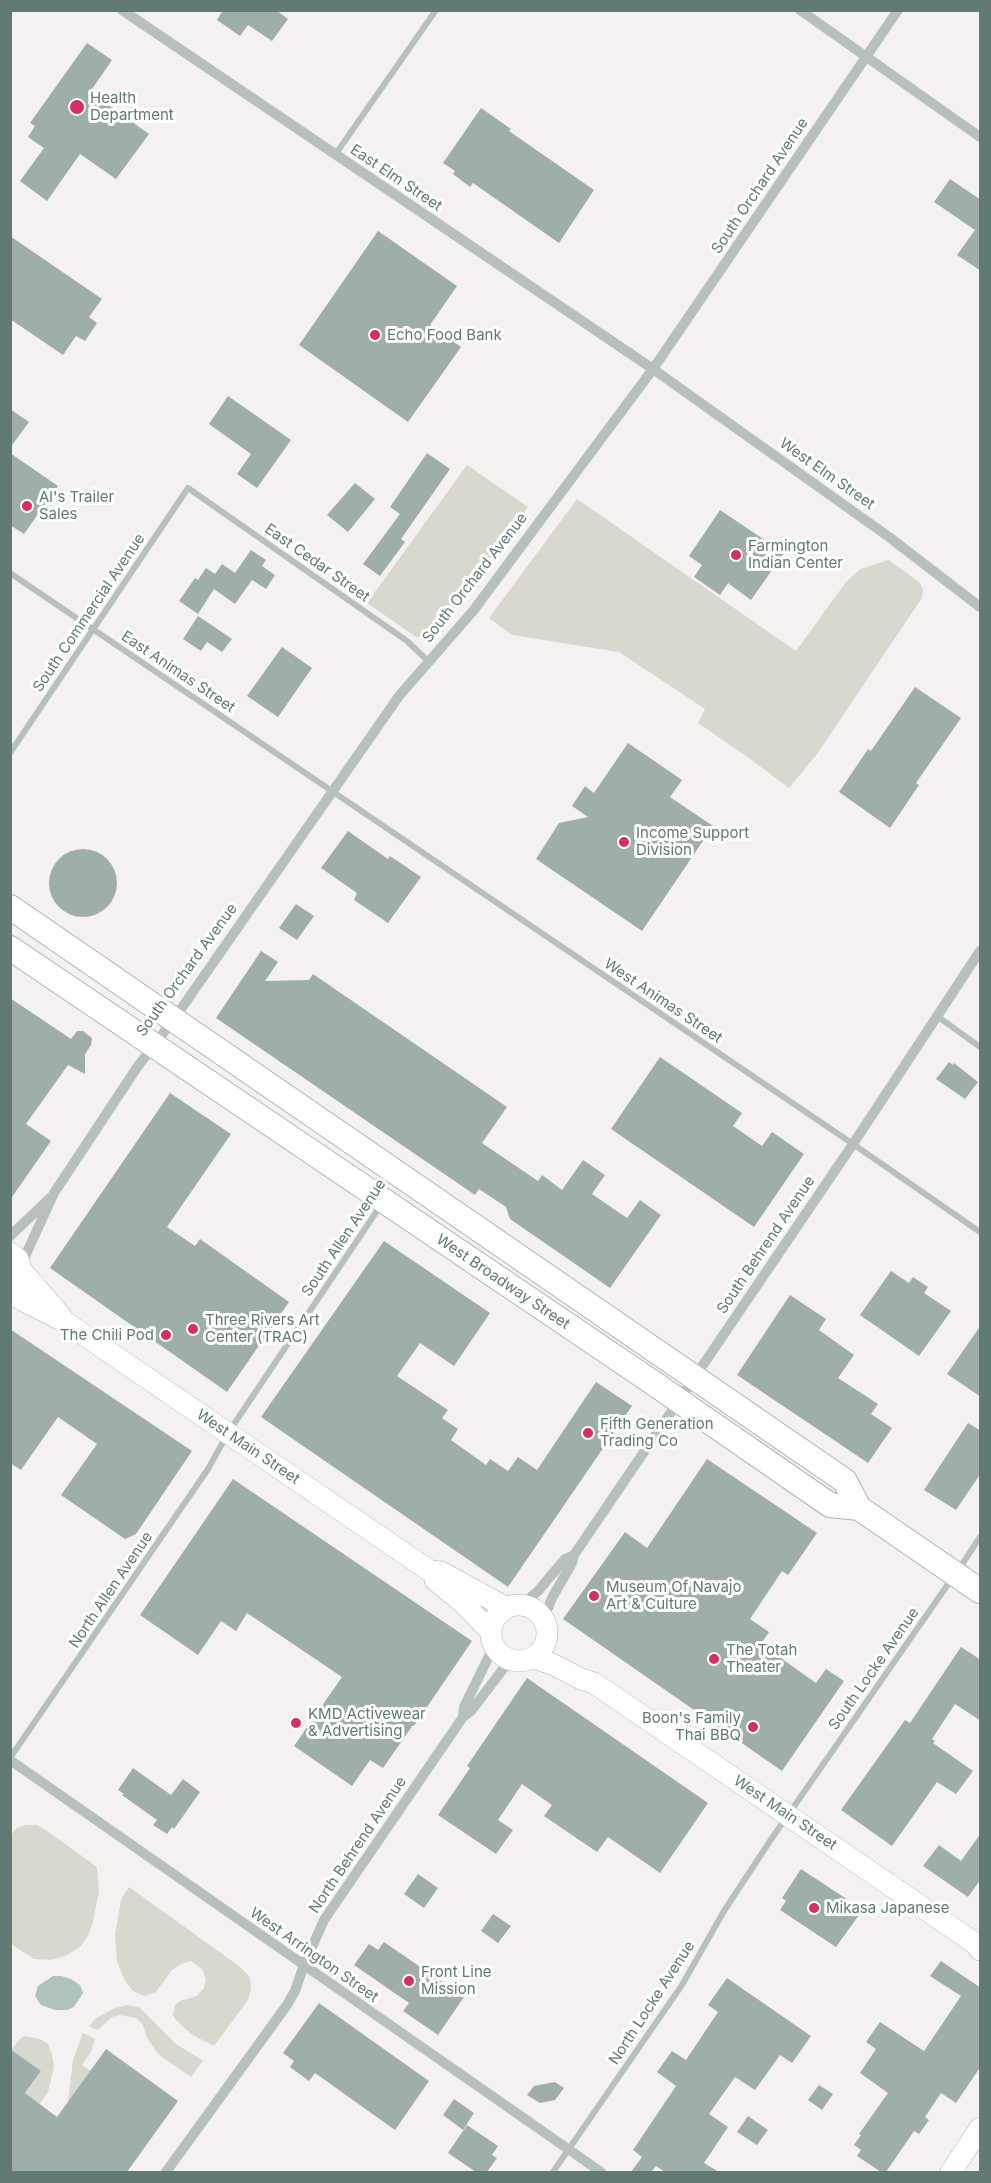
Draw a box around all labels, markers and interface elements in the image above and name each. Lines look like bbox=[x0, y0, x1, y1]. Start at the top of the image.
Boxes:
place label: Health Department bbox=[90, 89, 174, 124]
marker: Health Department bbox=[68, 98, 86, 116]
street label: South Orchard Avenue bbox=[708, 115, 812, 257]
street label: East Elm Street bbox=[347, 141, 445, 215]
place label: Echo Food Bank bbox=[387, 326, 502, 344]
marker: Echo Food Bank bbox=[368, 328, 382, 342]
street label: West Elm Street bbox=[776, 434, 878, 514]
place label: Al's Trailer Sales bbox=[39, 488, 114, 523]
marker: Al's Trailer Sales bbox=[20, 499, 34, 513]
street label: South Orchard Avenue bbox=[419, 510, 531, 646]
street label: East Cedar Street bbox=[261, 520, 373, 606]
street label: South Commercial Avenue bbox=[29, 530, 149, 696]
place label: Farmington Indian Center bbox=[748, 537, 843, 572]
marker: Farmington Indian Center bbox=[729, 548, 743, 562]
street label: East Animas Street bbox=[118, 627, 238, 717]
place label: Income Support Division bbox=[636, 824, 749, 859]
marker: Income Support Division bbox=[617, 835, 631, 849]
street label: South Orchard Avenue bbox=[133, 900, 241, 1040]
street label: West Animas Street bbox=[600, 955, 726, 1047]
street label: South Behrend Avenue bbox=[713, 1173, 819, 1317]
street label: South Allen Avenue bbox=[298, 1176, 390, 1300]
street label: West Broadway Street bbox=[433, 1231, 573, 1333]
place label: Three Rivers Art Center (TRAC) bbox=[205, 1311, 320, 1346]
marker: Three Rivers Art Center (TRAC) bbox=[186, 1322, 200, 1336]
place label: The Chili Pod bbox=[60, 1326, 154, 1344]
marker: The Chili Pod bbox=[159, 1328, 173, 1342]
street label: West Main Street bbox=[193, 1406, 303, 1488]
place label: Fifth Generation Trading Co bbox=[600, 1415, 714, 1450]
marker: Fifth Generation Trading Co bbox=[581, 1426, 595, 1440]
street label: North Allen Avenue bbox=[65, 1528, 157, 1652]
place label: Museum Of Navajo Art & Culture bbox=[606, 1578, 741, 1613]
marker: Museum Of Navajo Art & Culture bbox=[587, 1589, 601, 1603]
street label: South Locke Avenue bbox=[825, 1604, 923, 1734]
place label: The Totah Theater bbox=[726, 1641, 797, 1676]
marker: The Totah Theater bbox=[707, 1652, 721, 1666]
place label: KMD Activewear & Advertising bbox=[308, 1705, 426, 1740]
place label: Boon's Family Thai BBQ bbox=[642, 1709, 741, 1744]
marker: KMD Activewear & Advertising bbox=[289, 1716, 303, 1730]
marker: Boon's Family Thai BBQ bbox=[746, 1720, 760, 1734]
street label: West Main Street bbox=[730, 1772, 840, 1854]
street label: North Behrend Avenue bbox=[306, 1773, 410, 1917]
place label: Mikasa Japanese bbox=[826, 1899, 949, 1917]
marker: Mikasa Japanese bbox=[807, 1901, 821, 1915]
street label: West Arrington Street bbox=[246, 1904, 382, 2006]
street label: North Locke Avenue bbox=[605, 1938, 699, 2068]
place label: Front Line Mission bbox=[421, 1963, 492, 1998]
marker: Front Line Mission bbox=[402, 1974, 416, 1988]

